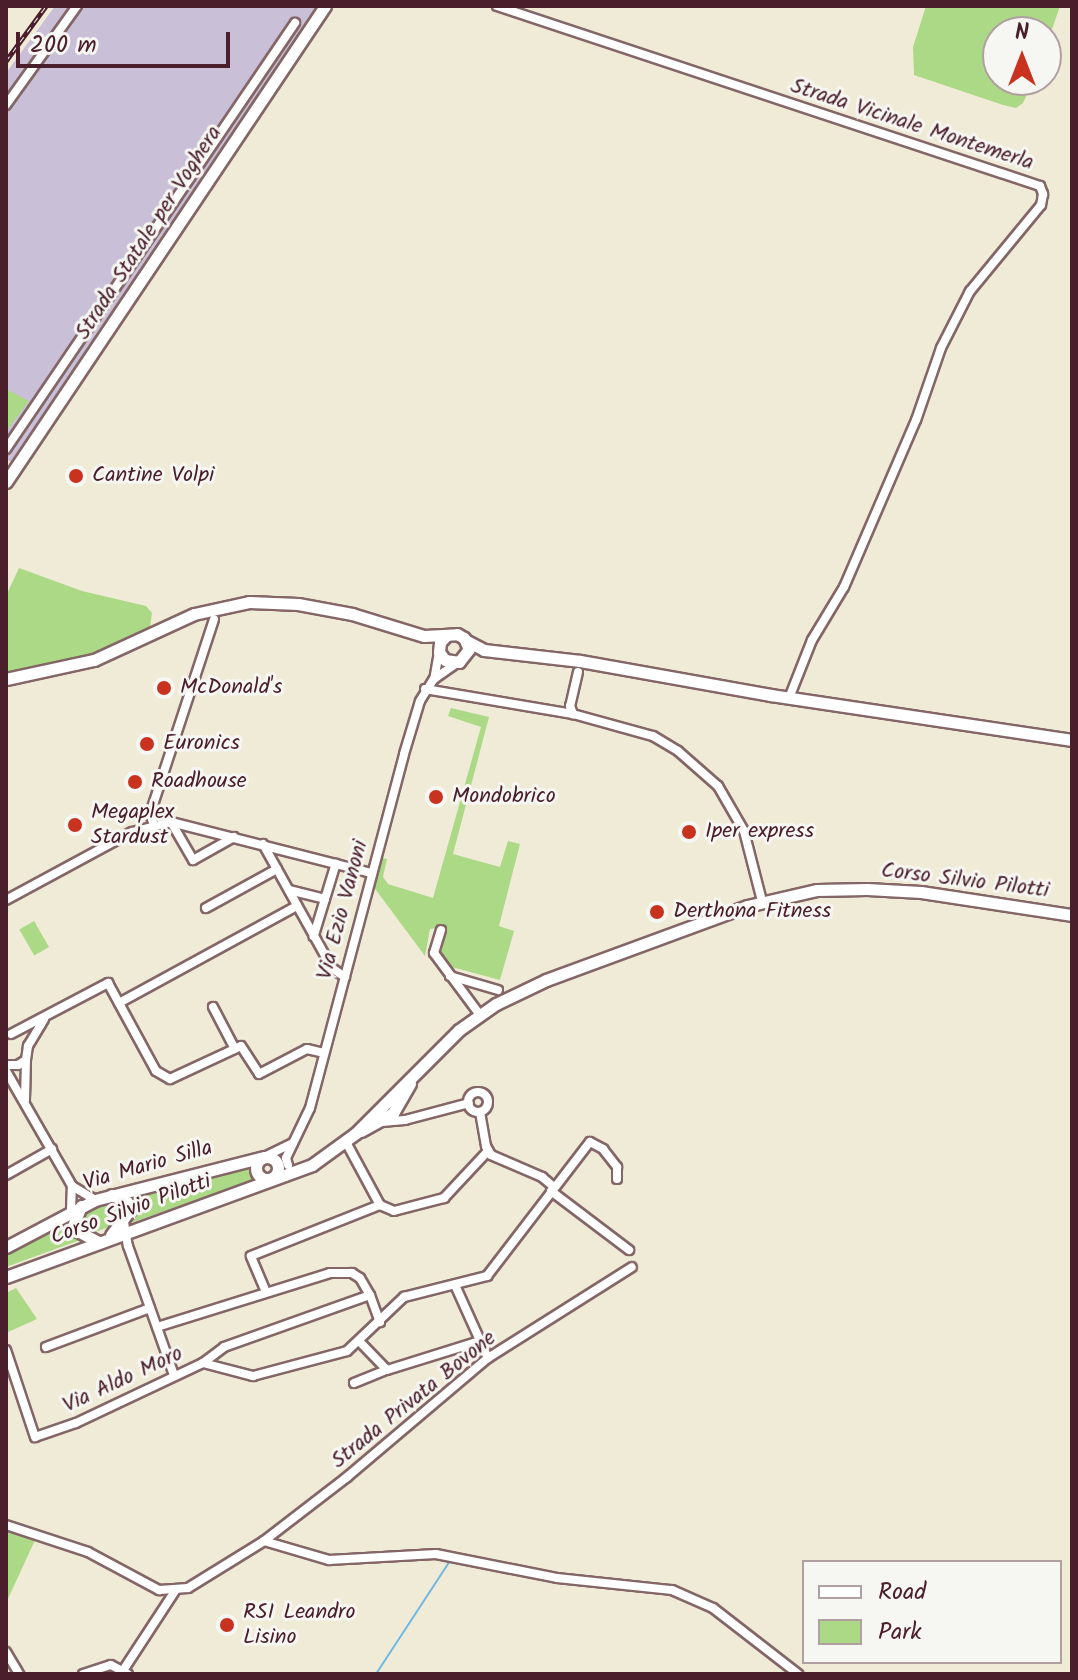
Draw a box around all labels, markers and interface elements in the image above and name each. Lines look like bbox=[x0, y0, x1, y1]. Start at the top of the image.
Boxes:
scale bar bbox=[20, 16, 234, 66]
north arrow bbox=[982, 16, 1062, 96]
text: N bbox=[1015, 16, 1029, 51]
text: 200 m bbox=[30, 26, 97, 65]
street label: Strada Vicinale Montemerla bbox=[787, 73, 1037, 177]
street label: Strada Statale per Voghera bbox=[70, 121, 228, 345]
place label: Cantine Volpi bbox=[92, 463, 214, 489]
marker: Cantine Volpi bbox=[67, 467, 85, 485]
place label: McDonald's bbox=[180, 675, 282, 701]
marker: McDonald's bbox=[155, 679, 173, 697]
place label: Euronics bbox=[163, 731, 240, 757]
marker: Euronics bbox=[138, 735, 156, 753]
place label: Roadhouse bbox=[151, 769, 247, 795]
marker: Roadhouse bbox=[126, 773, 144, 791]
place label: Mondobrico bbox=[452, 784, 556, 810]
marker: Mondobrico bbox=[427, 788, 445, 806]
place label: Megaplex Stardust bbox=[91, 799, 174, 850]
marker: Megaplex Stardust bbox=[66, 816, 84, 834]
place label: Iper express bbox=[705, 819, 814, 845]
marker: Iper express bbox=[680, 823, 698, 841]
street label: Via Ezio Vanoni bbox=[312, 837, 374, 983]
street label: Corso Silvio Pilotti bbox=[880, 858, 1050, 904]
place label: Derthona Fitness bbox=[673, 899, 831, 925]
marker: Derthona Fitness bbox=[648, 903, 666, 921]
street label: Via Mario Silla bbox=[80, 1135, 216, 1197]
street label: Corso Silvio Pilotti bbox=[47, 1169, 215, 1251]
street label: Strada Privata Bovone bbox=[326, 1325, 502, 1475]
street label: Via Aldo Moro bbox=[59, 1341, 187, 1419]
legend bbox=[802, 1560, 1062, 1664]
text: Road bbox=[878, 1573, 926, 1612]
place label: RSI Leandro Lisino bbox=[243, 1599, 355, 1650]
text: Park bbox=[878, 1613, 922, 1652]
marker: RSI Leandro Lisino bbox=[218, 1616, 236, 1634]

